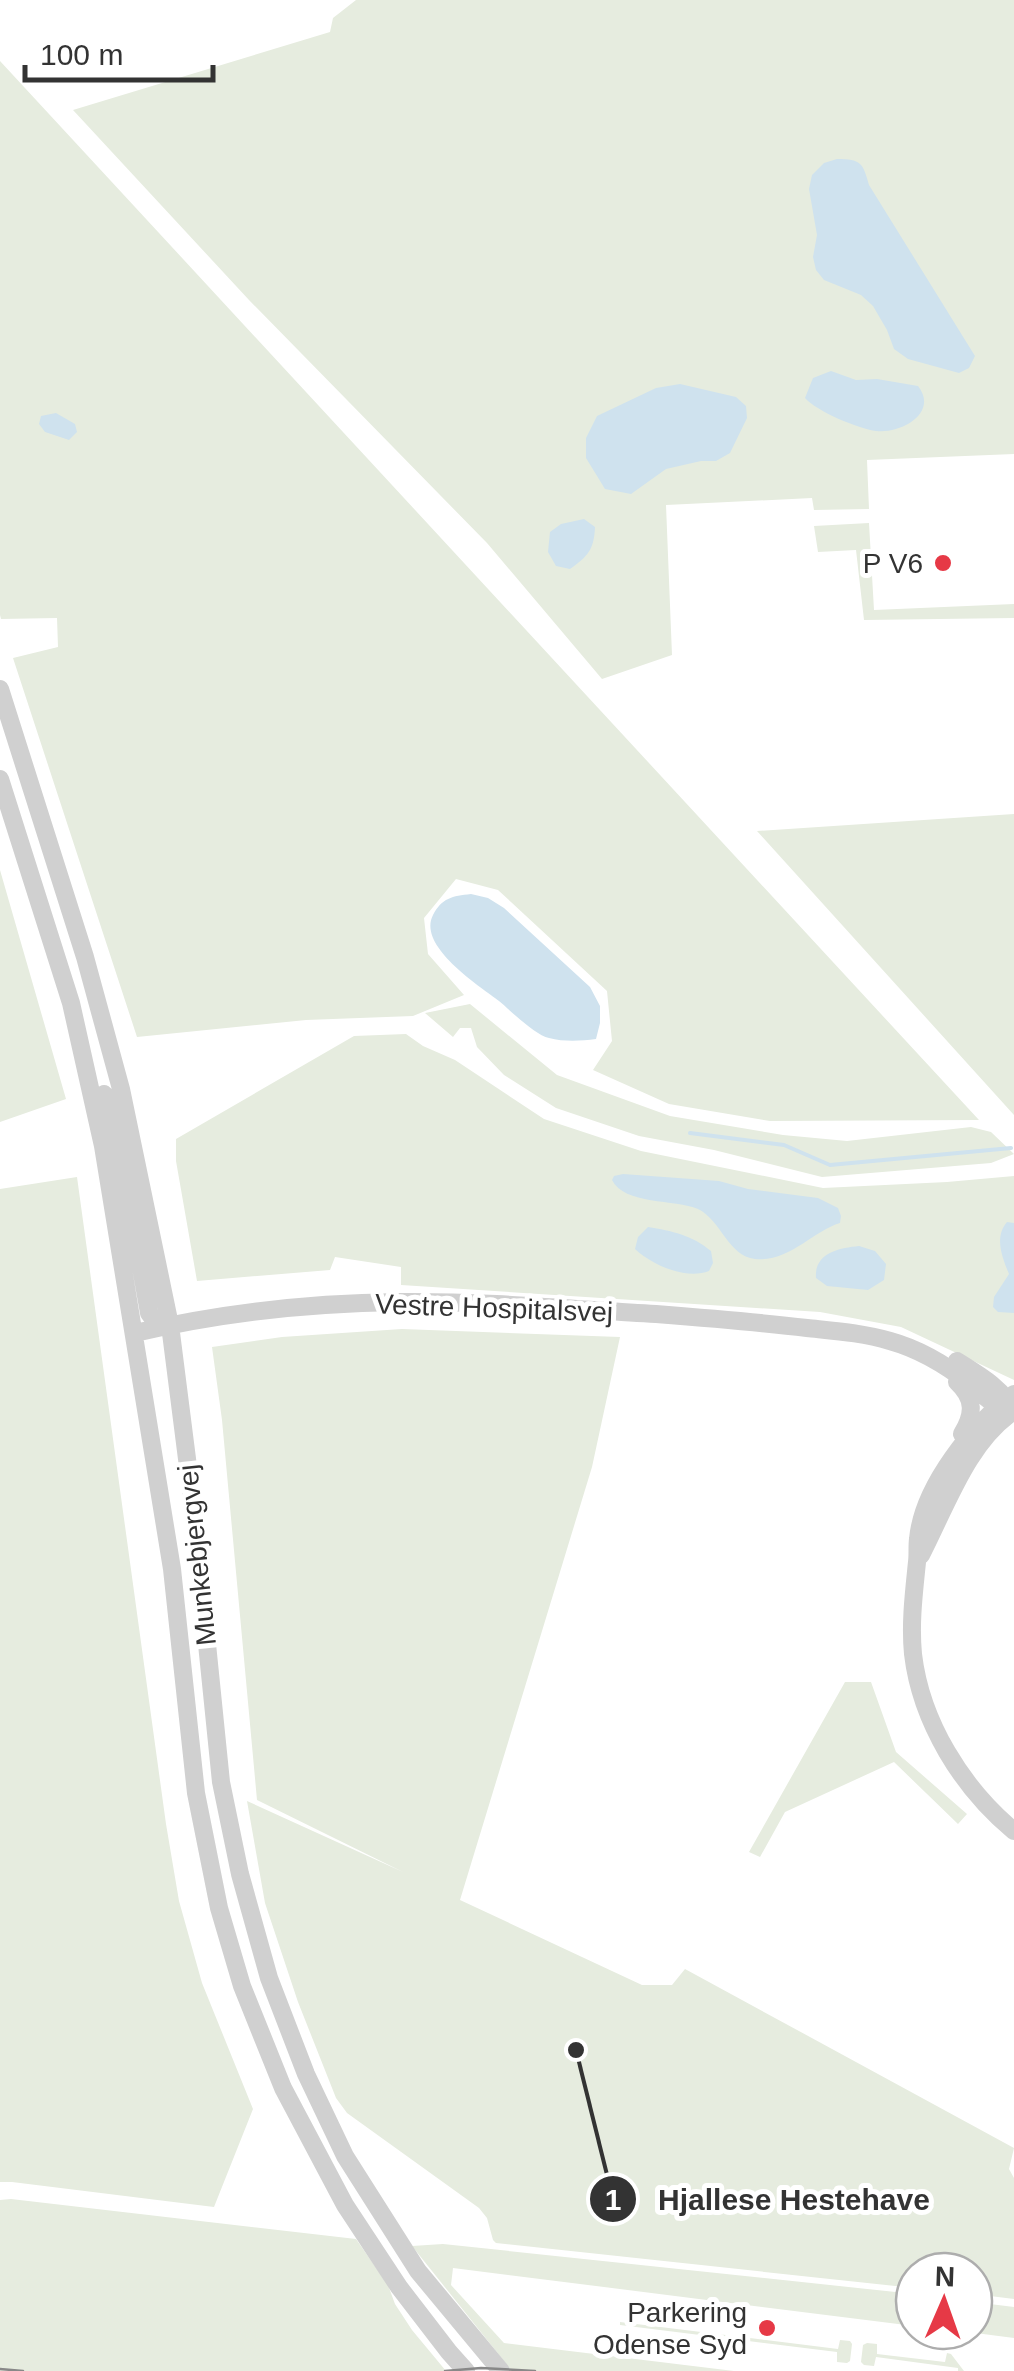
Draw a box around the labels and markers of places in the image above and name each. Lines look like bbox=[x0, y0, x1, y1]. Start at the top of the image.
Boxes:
place label: P V6 bbox=[863, 548, 923, 579]
marker: P V6 bbox=[932, 552, 954, 574]
callout: Hjallese Hestehave bbox=[588, 2169, 950, 2229]
place label: Parkering Odense Syd bbox=[593, 2297, 747, 2360]
marker: Parkering Odense Syd bbox=[756, 2317, 778, 2339]

